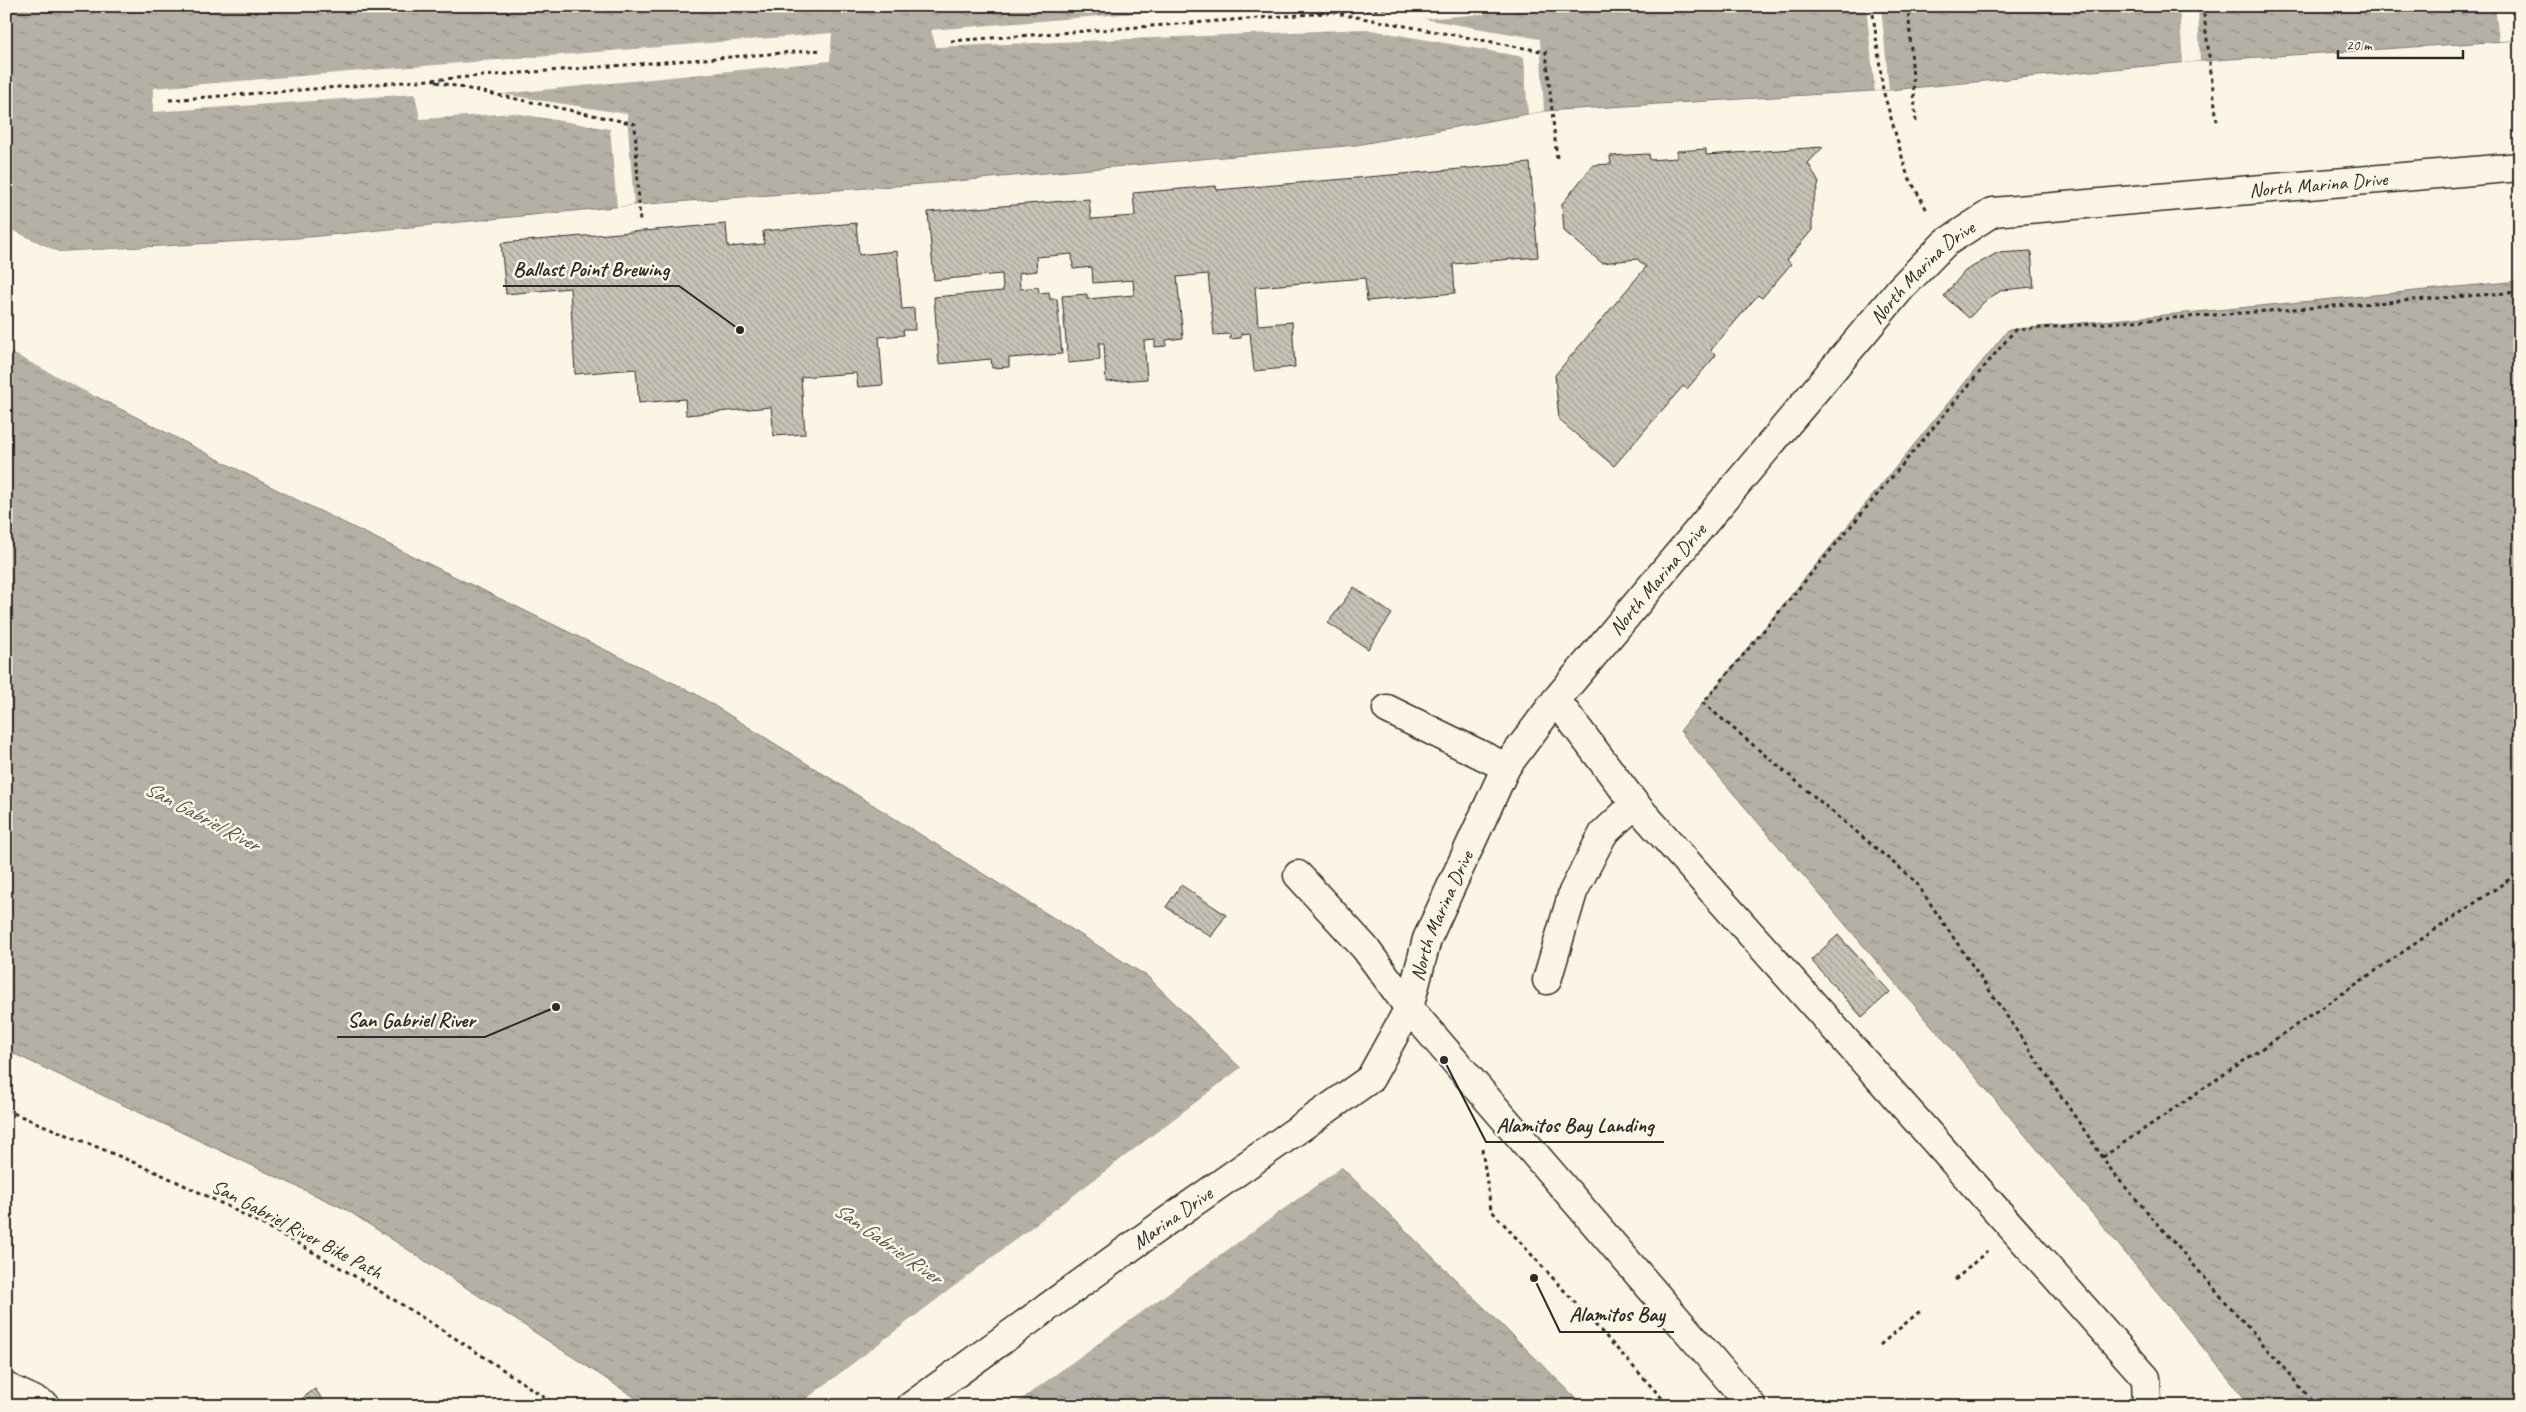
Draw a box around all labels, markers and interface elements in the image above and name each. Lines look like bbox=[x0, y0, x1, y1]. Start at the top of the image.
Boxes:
scale bar bbox=[2338, 28, 2464, 60]
text: 20 m bbox=[2346, 36, 2373, 55]
street label: North Marina Drive bbox=[2248, 166, 2390, 203]
street label: North Marina Drive bbox=[1864, 214, 1981, 329]
callout: Ballast Point Brewing bbox=[503, 250, 679, 286]
text: Ballast Point Brewing bbox=[513, 256, 670, 282]
street label: North Marina Drive bbox=[1603, 517, 1712, 640]
water label: San Gabriel River bbox=[141, 775, 267, 859]
street label: North Marina Drive bbox=[1404, 845, 1479, 983]
callout: San Gabriel River bbox=[337, 1001, 485, 1037]
text: San Gabriel River bbox=[347, 1007, 477, 1033]
callout: Alamitos Bay Landing bbox=[1486, 1106, 1664, 1142]
text: Alamitos Bay Landing bbox=[1496, 1112, 1656, 1139]
street label: San Gabriel River Bike Path bbox=[207, 1173, 387, 1285]
street label: Marina Drive bbox=[1127, 1180, 1218, 1254]
water label: San Gabriel River bbox=[829, 1196, 950, 1292]
callout: Alamitos Bay bbox=[1560, 1296, 1674, 1332]
text: Alamitos Bay bbox=[1569, 1301, 1666, 1328]

